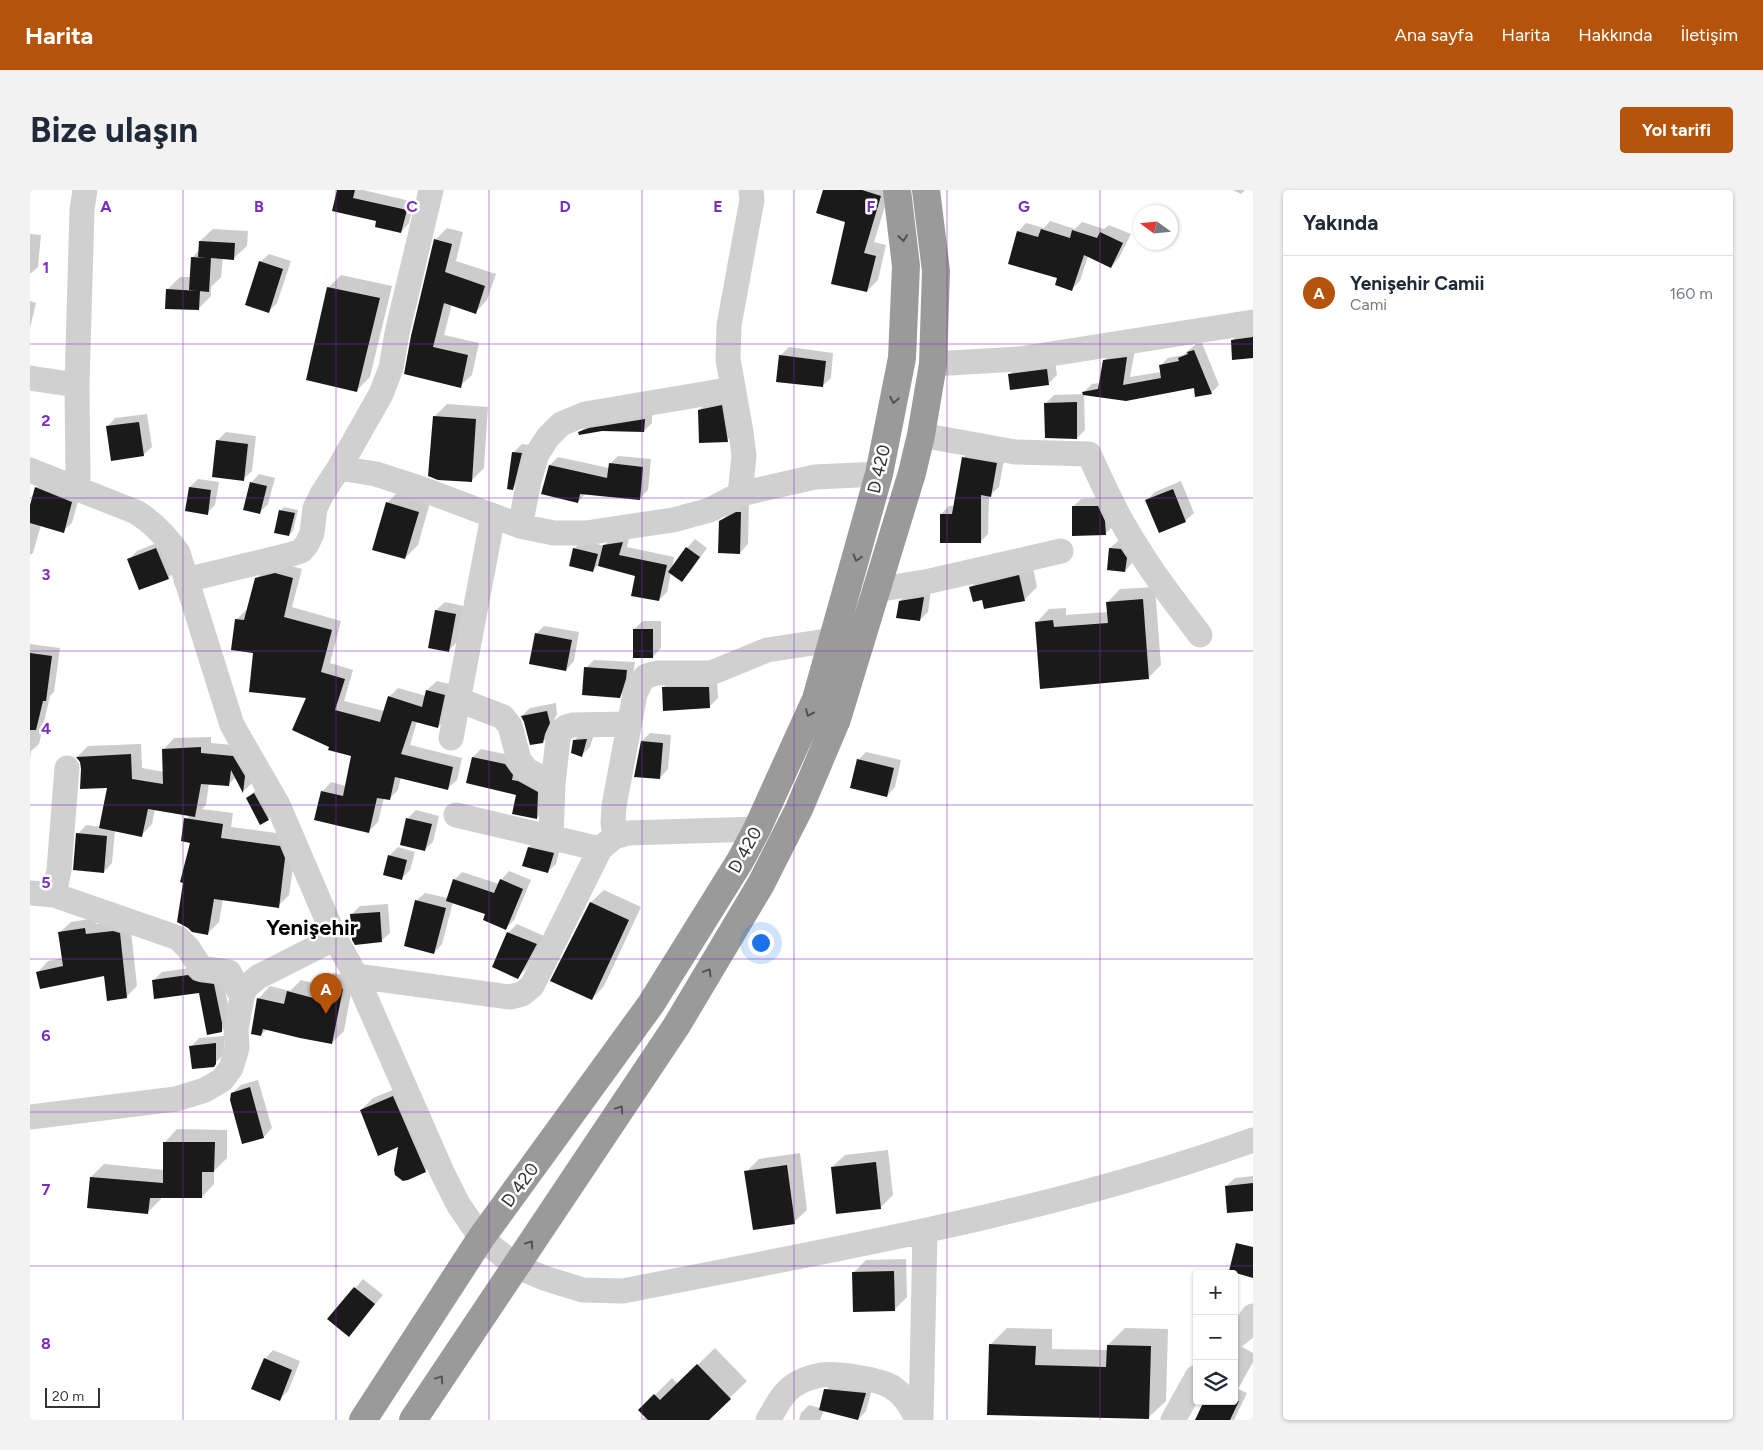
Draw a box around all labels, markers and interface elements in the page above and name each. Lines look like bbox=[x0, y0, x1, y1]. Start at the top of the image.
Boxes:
text: Harita bbox=[25, 21, 93, 50]
text: Ana sayfa bbox=[1395, 24, 1473, 46]
text: Harita bbox=[1501, 24, 1550, 46]
text: Hakkında bbox=[1578, 24, 1652, 46]
text: İletişim bbox=[1680, 24, 1738, 46]
button: Yol tarifi bbox=[1620, 107, 1733, 153]
text: Bize ulaşın bbox=[30, 109, 198, 151]
text: A bbox=[100, 197, 112, 216]
text: B bbox=[254, 197, 264, 216]
text: C bbox=[406, 197, 418, 216]
text: D bbox=[559, 197, 571, 216]
text: E bbox=[713, 197, 723, 216]
text: F bbox=[867, 197, 876, 216]
text: G bbox=[1018, 197, 1030, 216]
north arrow bbox=[1133, 205, 1178, 250]
text: Yakında bbox=[1303, 210, 1378, 235]
one-way arrow bbox=[897, 235, 908, 243]
text: 1 bbox=[43, 258, 49, 277]
text: Yenişehir Camii bbox=[1350, 272, 1485, 295]
text: A bbox=[1313, 284, 1325, 303]
text: 160 m bbox=[1670, 284, 1713, 303]
text: Cami bbox=[1350, 295, 1387, 314]
one-way arrow bbox=[889, 395, 900, 404]
text: 2 bbox=[41, 411, 51, 430]
street label: D 420 bbox=[863, 442, 895, 496]
one-way arrow bbox=[852, 553, 862, 561]
text: 3 bbox=[42, 565, 51, 584]
one-way arrow bbox=[805, 708, 816, 717]
text: 4 bbox=[41, 719, 51, 738]
street label: D 420 bbox=[723, 823, 767, 877]
text: 5 bbox=[41, 873, 51, 892]
district label: Yenişehir bbox=[266, 914, 359, 941]
your location bbox=[748, 930, 774, 956]
one-way arrow bbox=[702, 969, 712, 978]
pin: A bbox=[310, 973, 342, 1014]
text: 6 bbox=[41, 1026, 51, 1045]
one-way arrow bbox=[614, 1105, 624, 1114]
street label: D 420 bbox=[497, 1158, 543, 1212]
text: 7 bbox=[42, 1180, 51, 1199]
one-way arrow bbox=[524, 1240, 533, 1250]
map controls bbox=[1193, 1270, 1238, 1405]
button: + bbox=[1193, 1270, 1238, 1315]
button: − bbox=[1193, 1315, 1238, 1360]
text: 8 bbox=[41, 1334, 51, 1353]
button: layers bbox=[1193, 1360, 1238, 1405]
one-way arrow bbox=[434, 1376, 443, 1385]
scale bar bbox=[45, 1385, 100, 1408]
text: 20 m bbox=[52, 1388, 84, 1405]

